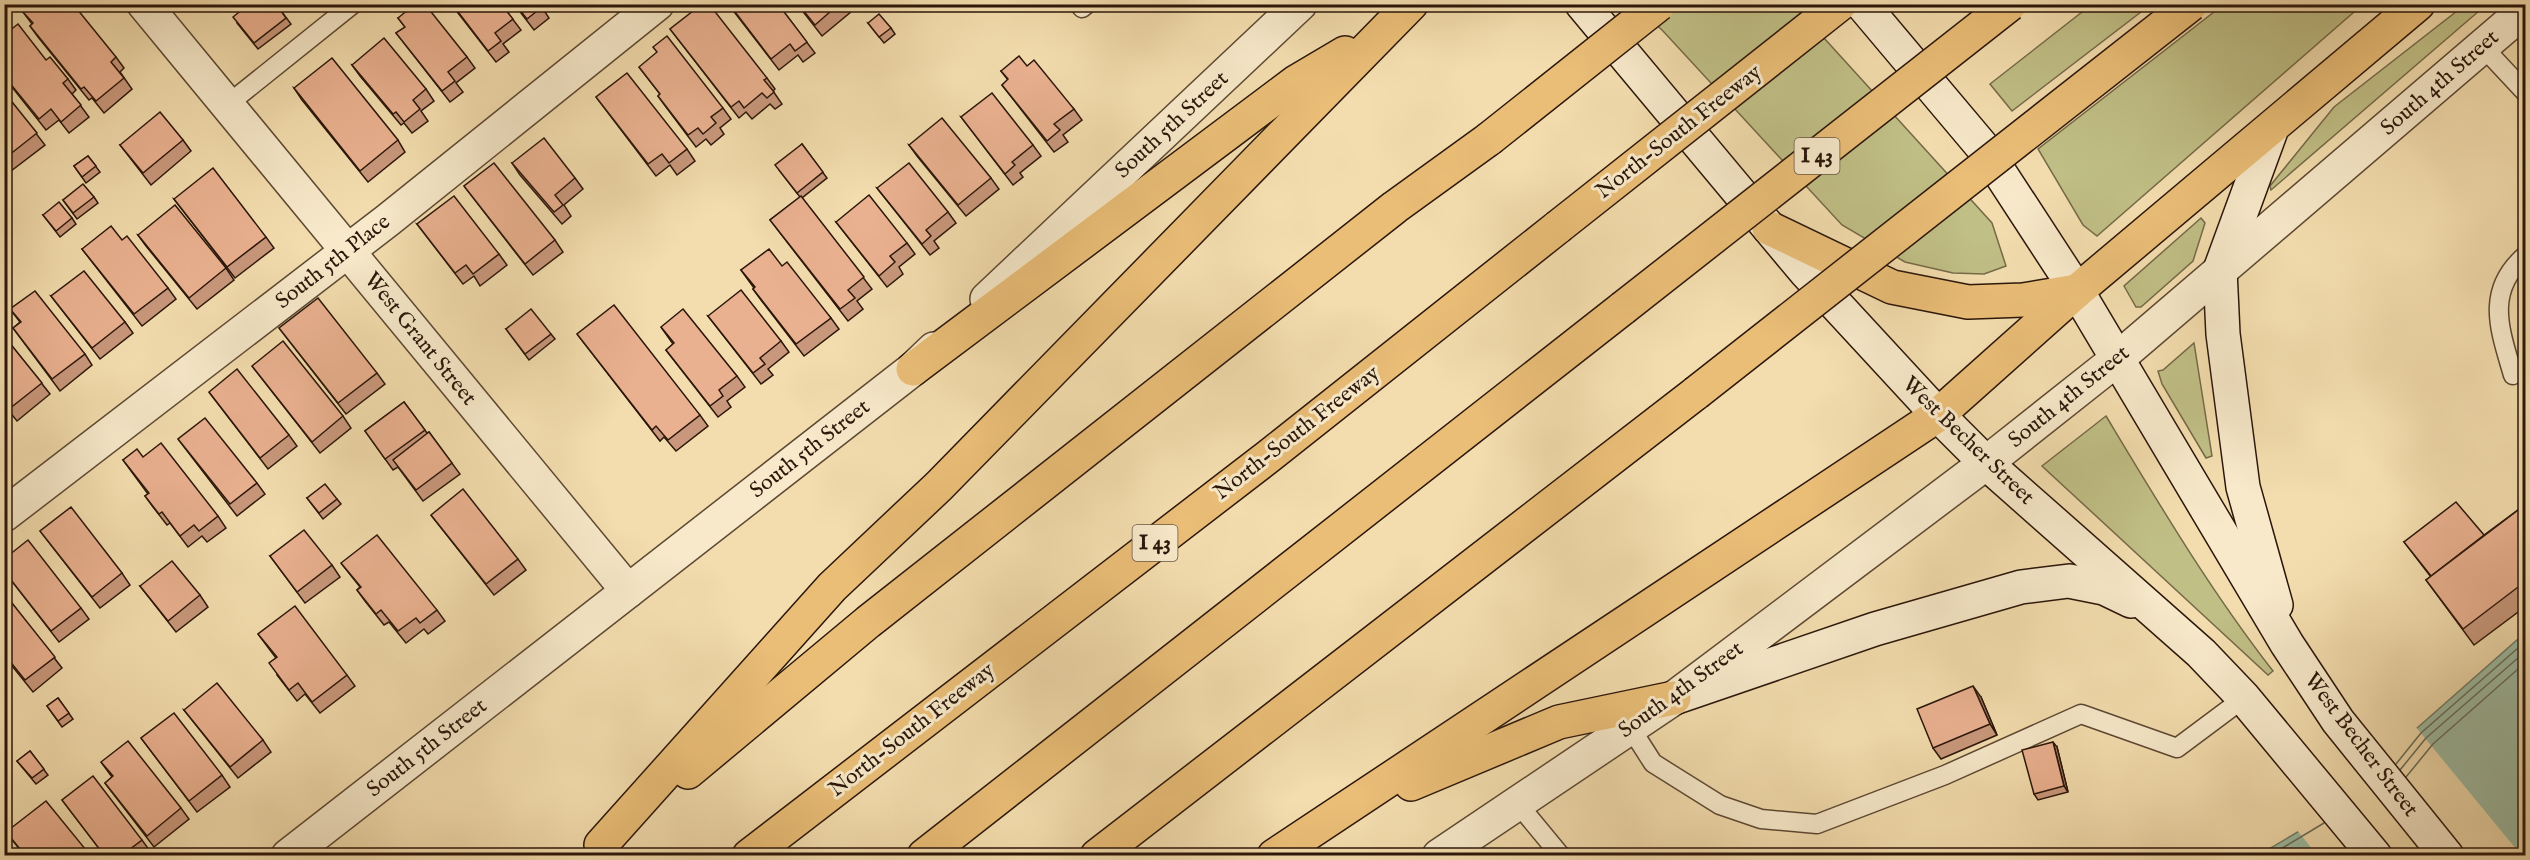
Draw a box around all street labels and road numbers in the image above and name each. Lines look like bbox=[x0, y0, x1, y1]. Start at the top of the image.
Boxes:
street label: South 4th Street bbox=[2375, 24, 2505, 142]
street label: North-South Freeway bbox=[1590, 58, 1768, 205]
street label: South 5th Street bbox=[1109, 65, 1235, 185]
road number: I 43 bbox=[1794, 138, 1840, 174]
street label: South 5th Place bbox=[270, 208, 396, 316]
street label: West Grant Street bbox=[358, 267, 483, 412]
street label: South 4th Street bbox=[2003, 339, 2136, 454]
street label: North-South Freeway bbox=[1208, 359, 1386, 506]
street label: West Becher Street bbox=[1896, 371, 2040, 512]
street label: South 5th Street bbox=[744, 393, 876, 505]
road number: I 43 bbox=[1132, 525, 1178, 561]
street label: South 4th Street bbox=[1613, 635, 1749, 745]
street label: North-South Freeway bbox=[823, 656, 1001, 803]
street label: West Becher Street bbox=[2298, 667, 2425, 823]
street label: South 5th Street bbox=[361, 692, 493, 804]

